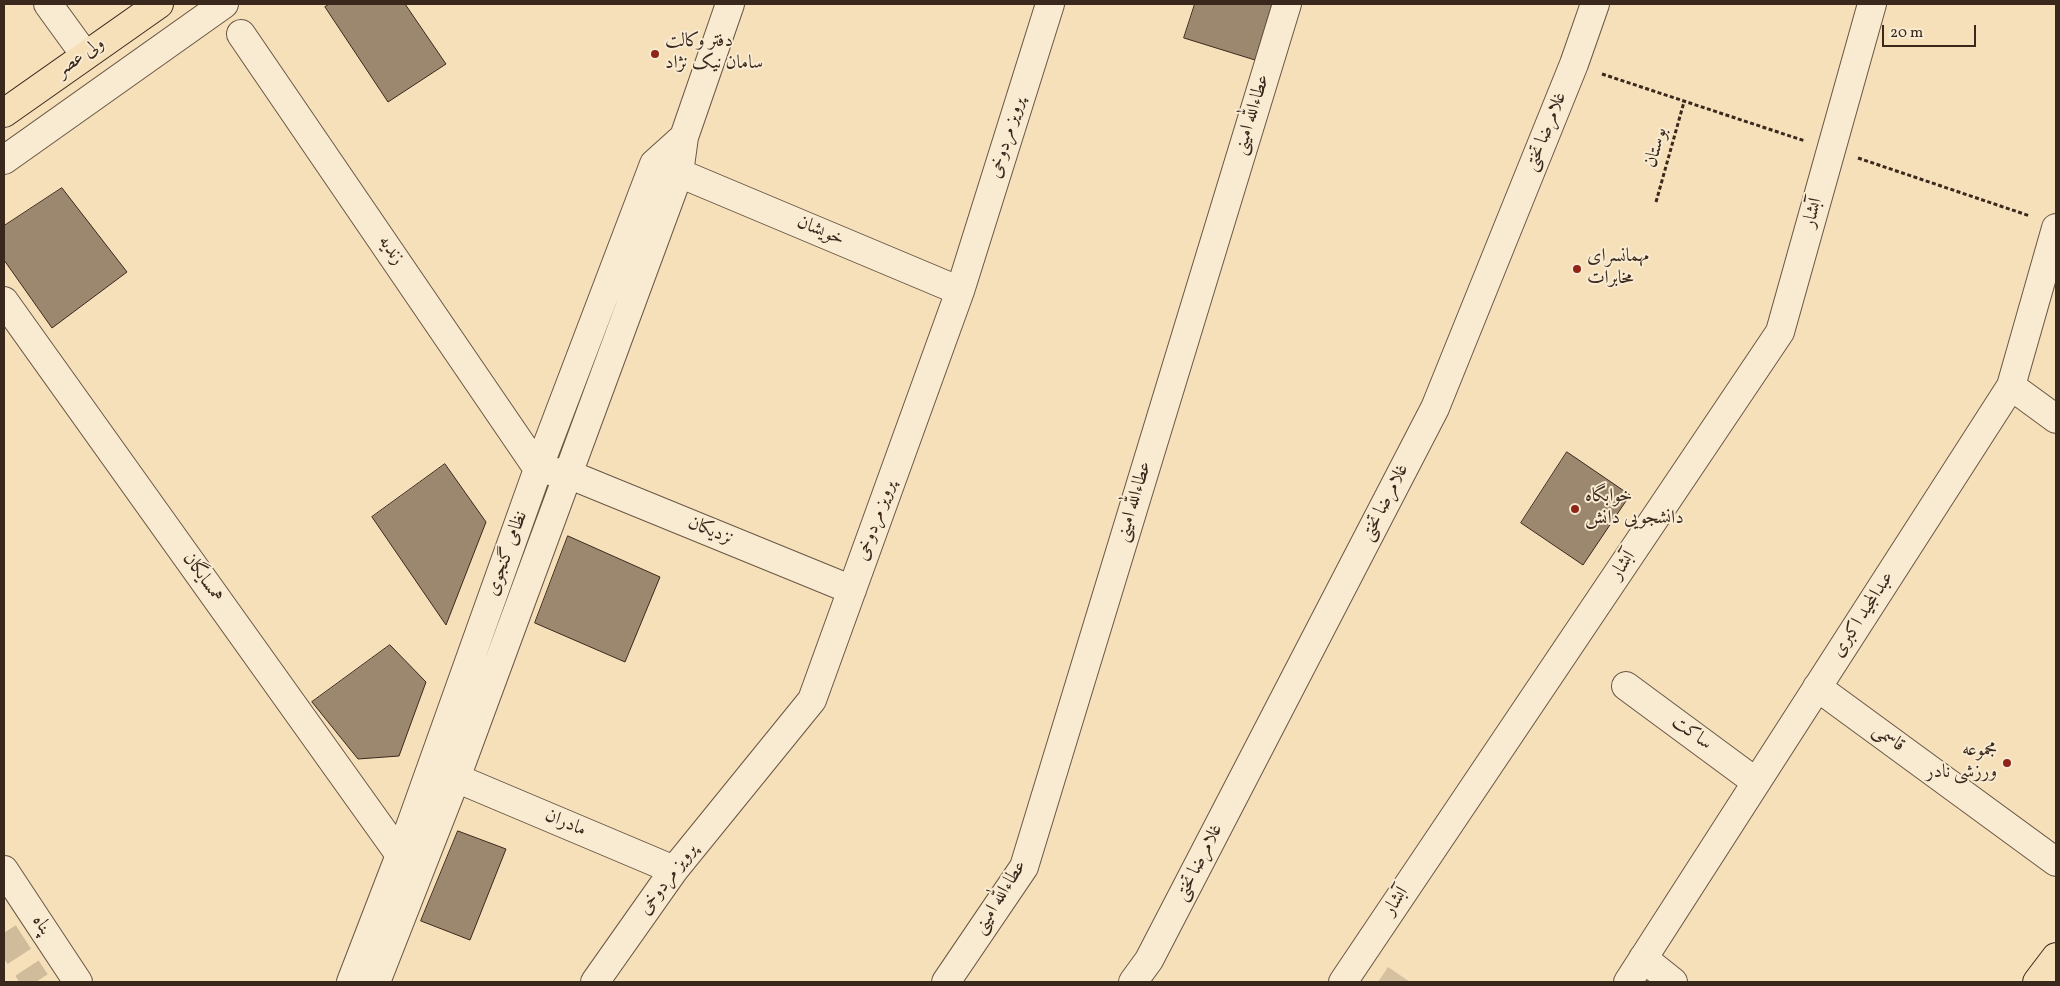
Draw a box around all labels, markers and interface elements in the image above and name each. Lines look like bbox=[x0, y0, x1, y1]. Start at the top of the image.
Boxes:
scale bar bbox=[1885, 15, 1979, 47]
text: 20 m bbox=[1890, 23, 1923, 44]
place label: دفتر وکالت سامان نیک نژاد bbox=[665, 32, 763, 76]
street label: ولی عصر bbox=[52, 33, 110, 83]
marker: دفتر وکالت سامان نیک نژاد bbox=[649, 48, 661, 60]
street label: عطاءالله امینی bbox=[1230, 72, 1276, 158]
street label: غلامرضا تختی bbox=[1521, 89, 1573, 175]
street label: پرویز مردوخی bbox=[985, 95, 1031, 181]
street label: بوستان bbox=[1640, 125, 1674, 171]
street label: آبشار bbox=[1799, 196, 1829, 230]
street label: خویشان bbox=[793, 212, 847, 252]
street label: زندیه bbox=[372, 232, 408, 270]
place label: مهمانسرای مخابرات bbox=[1587, 247, 1649, 291]
marker: مهمانسرای مخابرات bbox=[1571, 263, 1583, 275]
street label: عطاءالله امینی bbox=[1112, 459, 1158, 545]
street label: غلامرضا تختی bbox=[1357, 461, 1415, 545]
street label: پرویز مردوخی bbox=[852, 478, 902, 564]
place label: خوابگاه دانشجویی دانش bbox=[1585, 487, 1684, 531]
marker: خوابگاه دانشجویی دانش bbox=[1569, 503, 1581, 515]
street label: نظامی گنجوی bbox=[482, 509, 534, 599]
street label: نزدیکان bbox=[684, 513, 736, 551]
street label: آبشار bbox=[1606, 547, 1642, 585]
street label: همسایگان bbox=[176, 549, 228, 607]
street label: عبدالمجید اکبری bbox=[1828, 568, 1900, 662]
street label: ساکت bbox=[1666, 712, 1716, 756]
street label: قاسمی bbox=[1867, 720, 1909, 758]
place label: مجموعه ورزشی نادر bbox=[1926, 741, 1997, 785]
marker: مجموعه ورزشی نادر bbox=[2001, 757, 2013, 769]
street label: مادران bbox=[541, 805, 589, 843]
street label: غلامرضا تختی bbox=[1171, 821, 1229, 905]
street label: پرویز مردوخی bbox=[635, 840, 703, 920]
street label: عطاءالله امینی bbox=[969, 857, 1033, 939]
street label: آبشار bbox=[1379, 883, 1415, 921]
street label: پناه bbox=[26, 911, 56, 941]

